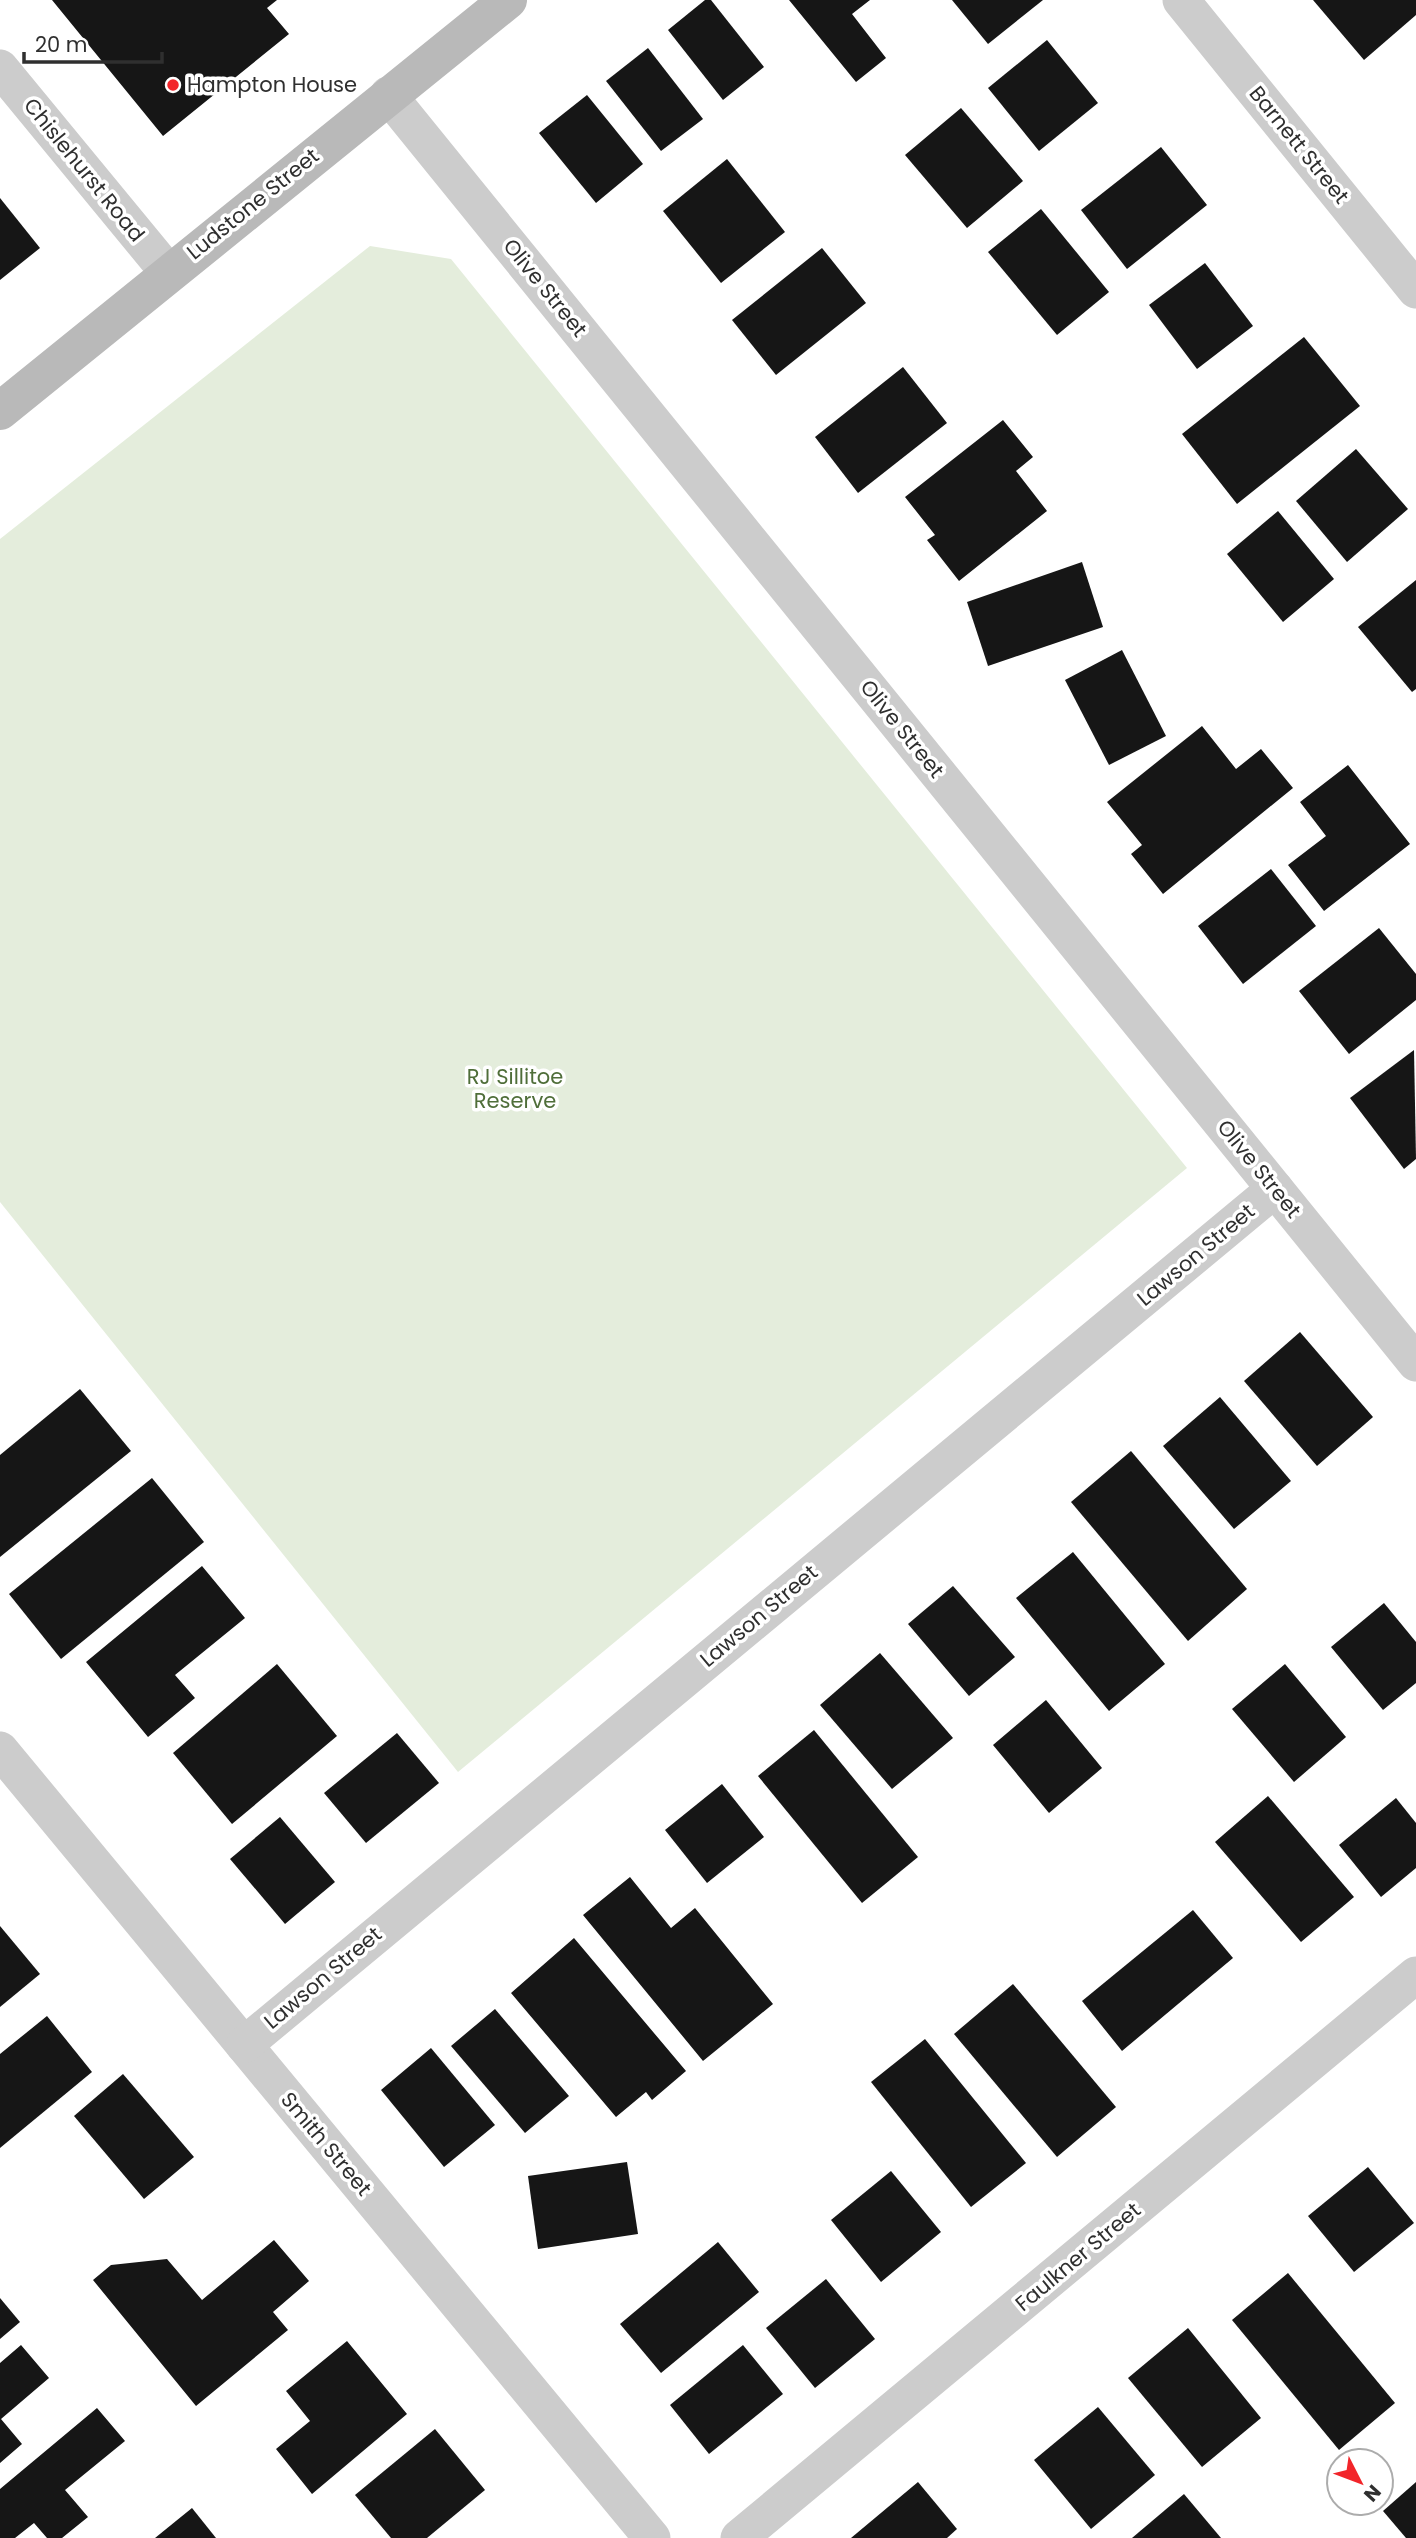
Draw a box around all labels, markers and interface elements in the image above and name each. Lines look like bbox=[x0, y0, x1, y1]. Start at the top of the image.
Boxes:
scale bar bbox=[24, 21, 163, 65]
text: 20 m bbox=[35, 30, 88, 59]
place label: Hampton House bbox=[187, 70, 357, 99]
marker: Hampton House bbox=[165, 77, 181, 93]
street label: Barnett Street bbox=[1243, 80, 1356, 210]
street label: Chislehurst Road bbox=[17, 92, 152, 248]
street label: Ludstone Street bbox=[180, 141, 325, 266]
street label: Olive Street bbox=[497, 232, 594, 343]
street label: Olive Street bbox=[854, 673, 951, 784]
park label: RJ Sillitoe Reserve bbox=[467, 1062, 563, 1115]
street label: Olive Street bbox=[1211, 1113, 1308, 1224]
street label: Lawson Street bbox=[1131, 1197, 1261, 1312]
street label: Lawson Street bbox=[694, 1558, 824, 1673]
street label: Lawson Street bbox=[258, 1920, 388, 2035]
street label: Smith Street bbox=[274, 2086, 378, 2202]
street label: Faulkner Street bbox=[1009, 2196, 1147, 2318]
north arrow bbox=[1325, 2447, 1395, 2517]
text: N bbox=[1357, 2479, 1387, 2507]

